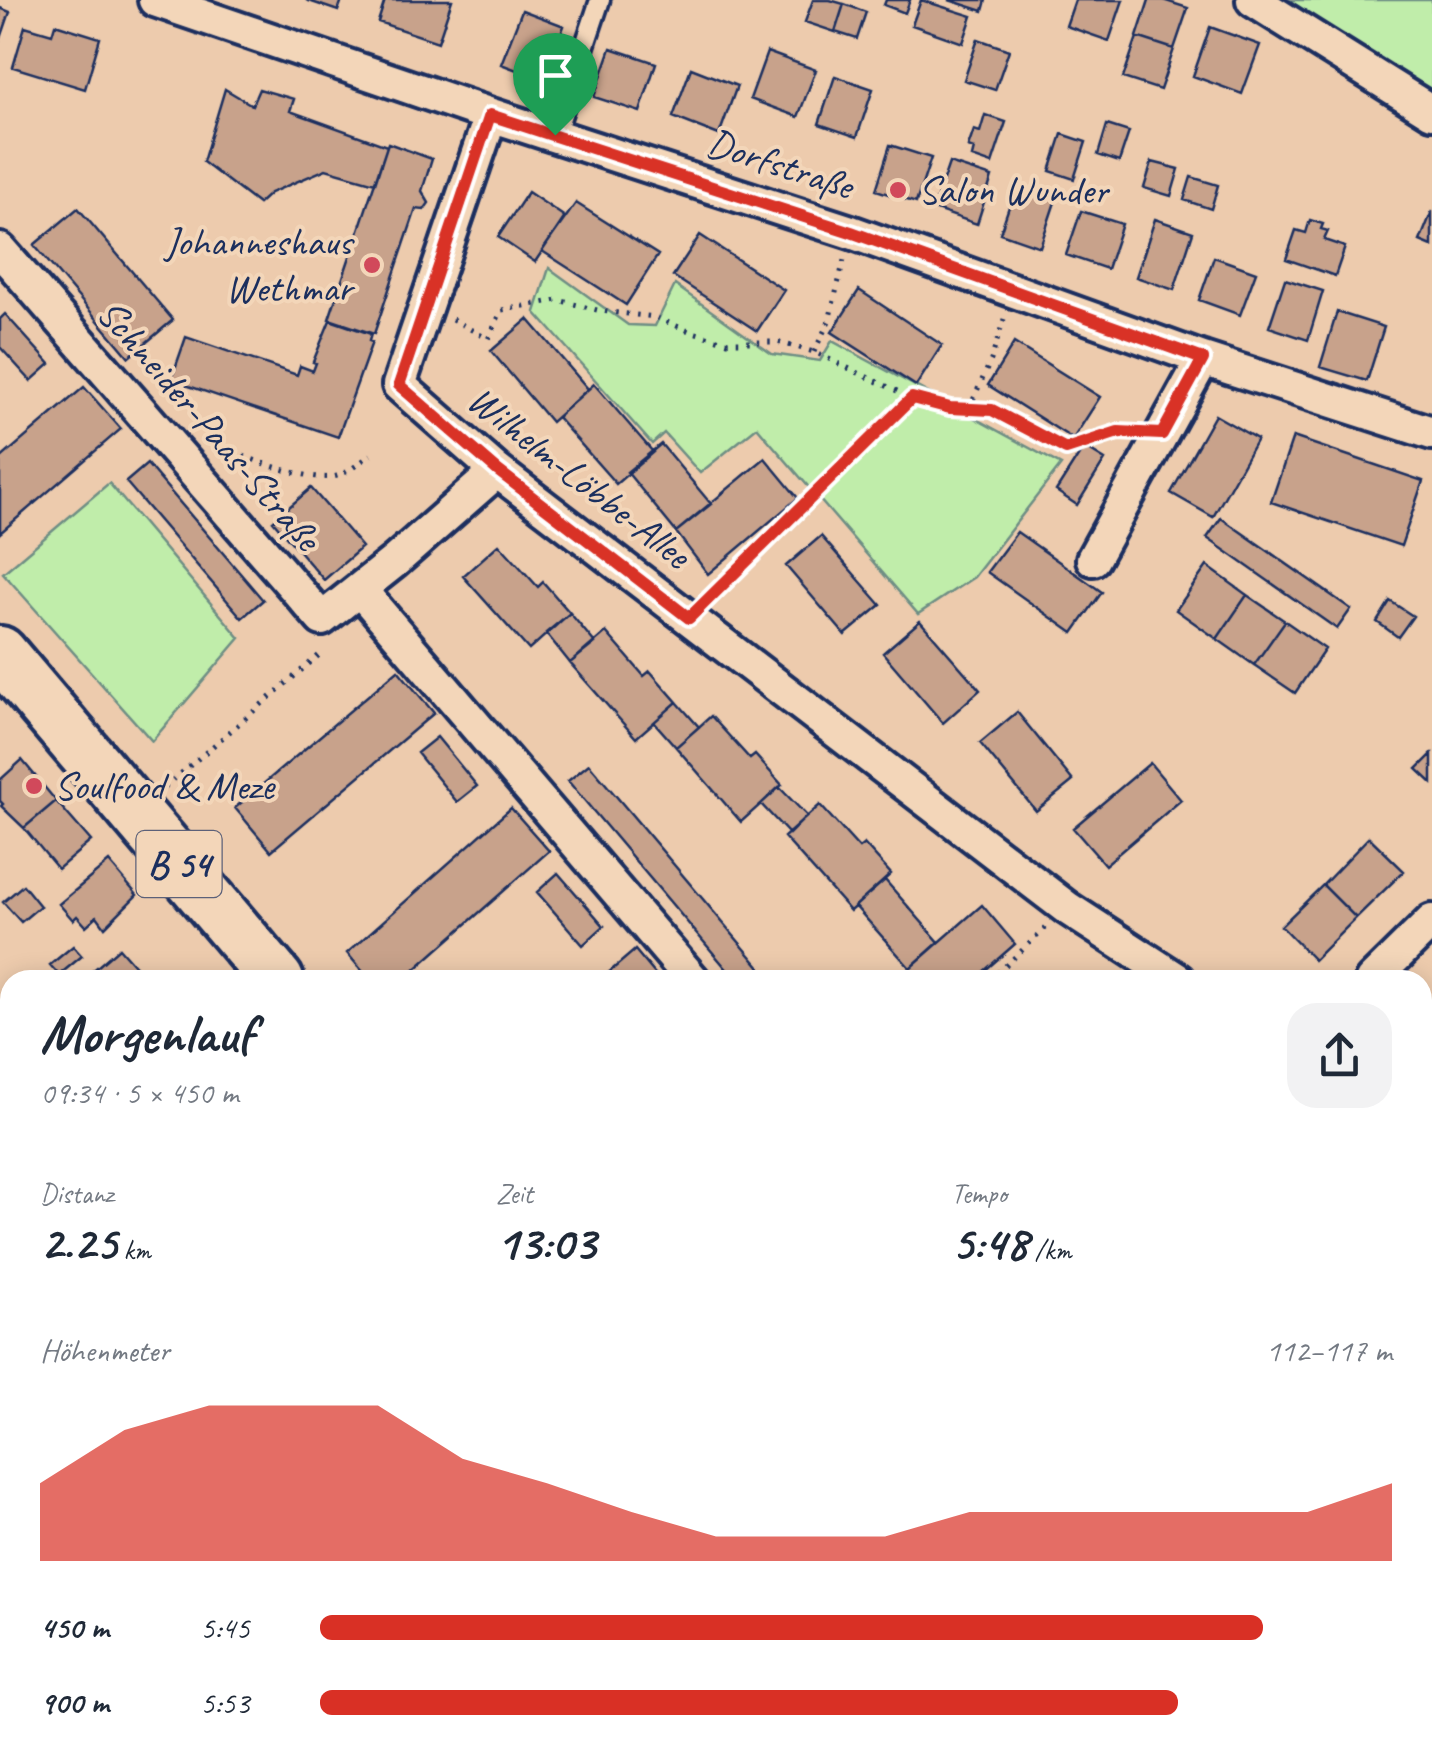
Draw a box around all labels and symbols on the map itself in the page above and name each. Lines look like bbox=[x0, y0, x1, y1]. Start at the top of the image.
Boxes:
pin bbox=[513, 33, 598, 136]
street label: Dorfstraße bbox=[701, 117, 862, 212]
place label: Salon Wunder bbox=[918, 165, 1110, 215]
marker: Salon Wunder bbox=[887, 179, 909, 201]
place label: Johanneshaus Wethmar bbox=[163, 217, 356, 313]
marker: Johanneshaus Wethmar bbox=[361, 254, 383, 276]
street label: Schneider-Paas-Straße bbox=[86, 289, 334, 563]
street label: Wilhelm-Löbbe-Allee bbox=[458, 374, 703, 581]
place label: Soulfood & Meze bbox=[54, 761, 277, 811]
marker: Soulfood & Meze bbox=[23, 775, 45, 797]
road number: B 54 bbox=[136, 831, 222, 897]

